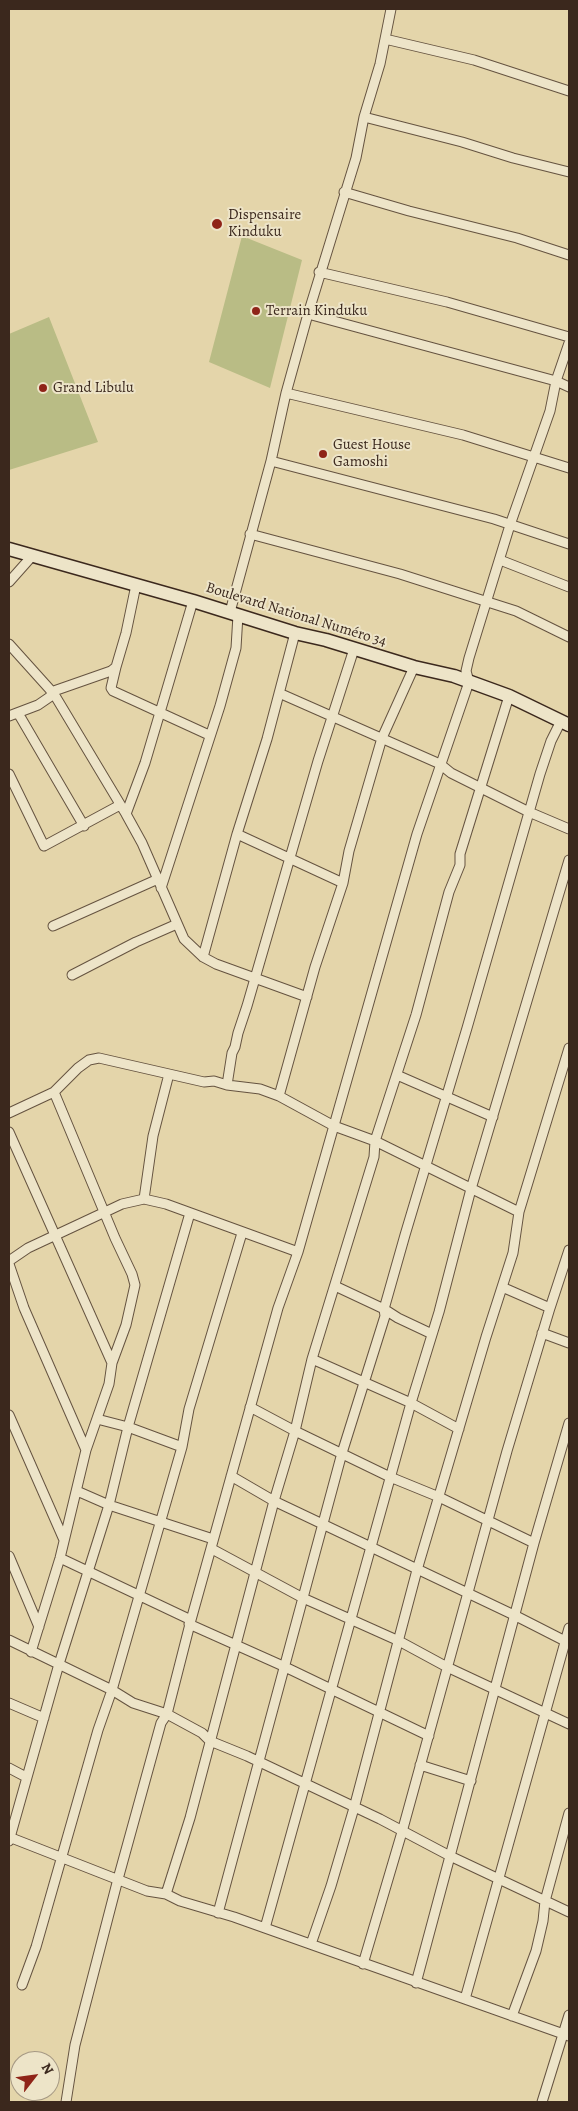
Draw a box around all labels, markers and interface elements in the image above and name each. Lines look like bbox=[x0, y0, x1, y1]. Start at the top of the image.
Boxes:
place label: Dispensaire Kinduku bbox=[228, 206, 301, 241]
marker: Dispensaire Kinduku bbox=[210, 217, 224, 231]
place label: Terrain Kinduku bbox=[266, 302, 367, 320]
marker: Terrain Kinduku bbox=[250, 305, 262, 317]
place label: Grand Libulu bbox=[53, 379, 134, 397]
marker: Grand Libulu bbox=[37, 382, 49, 394]
place label: Guest House Gamoshi bbox=[333, 436, 411, 471]
marker: Guest House Gamoshi bbox=[317, 448, 329, 460]
street label: Boulevard National Numéro 34 bbox=[204, 579, 388, 651]
north arrow bbox=[10, 2051, 60, 2101]
text: N bbox=[37, 2060, 58, 2078]

